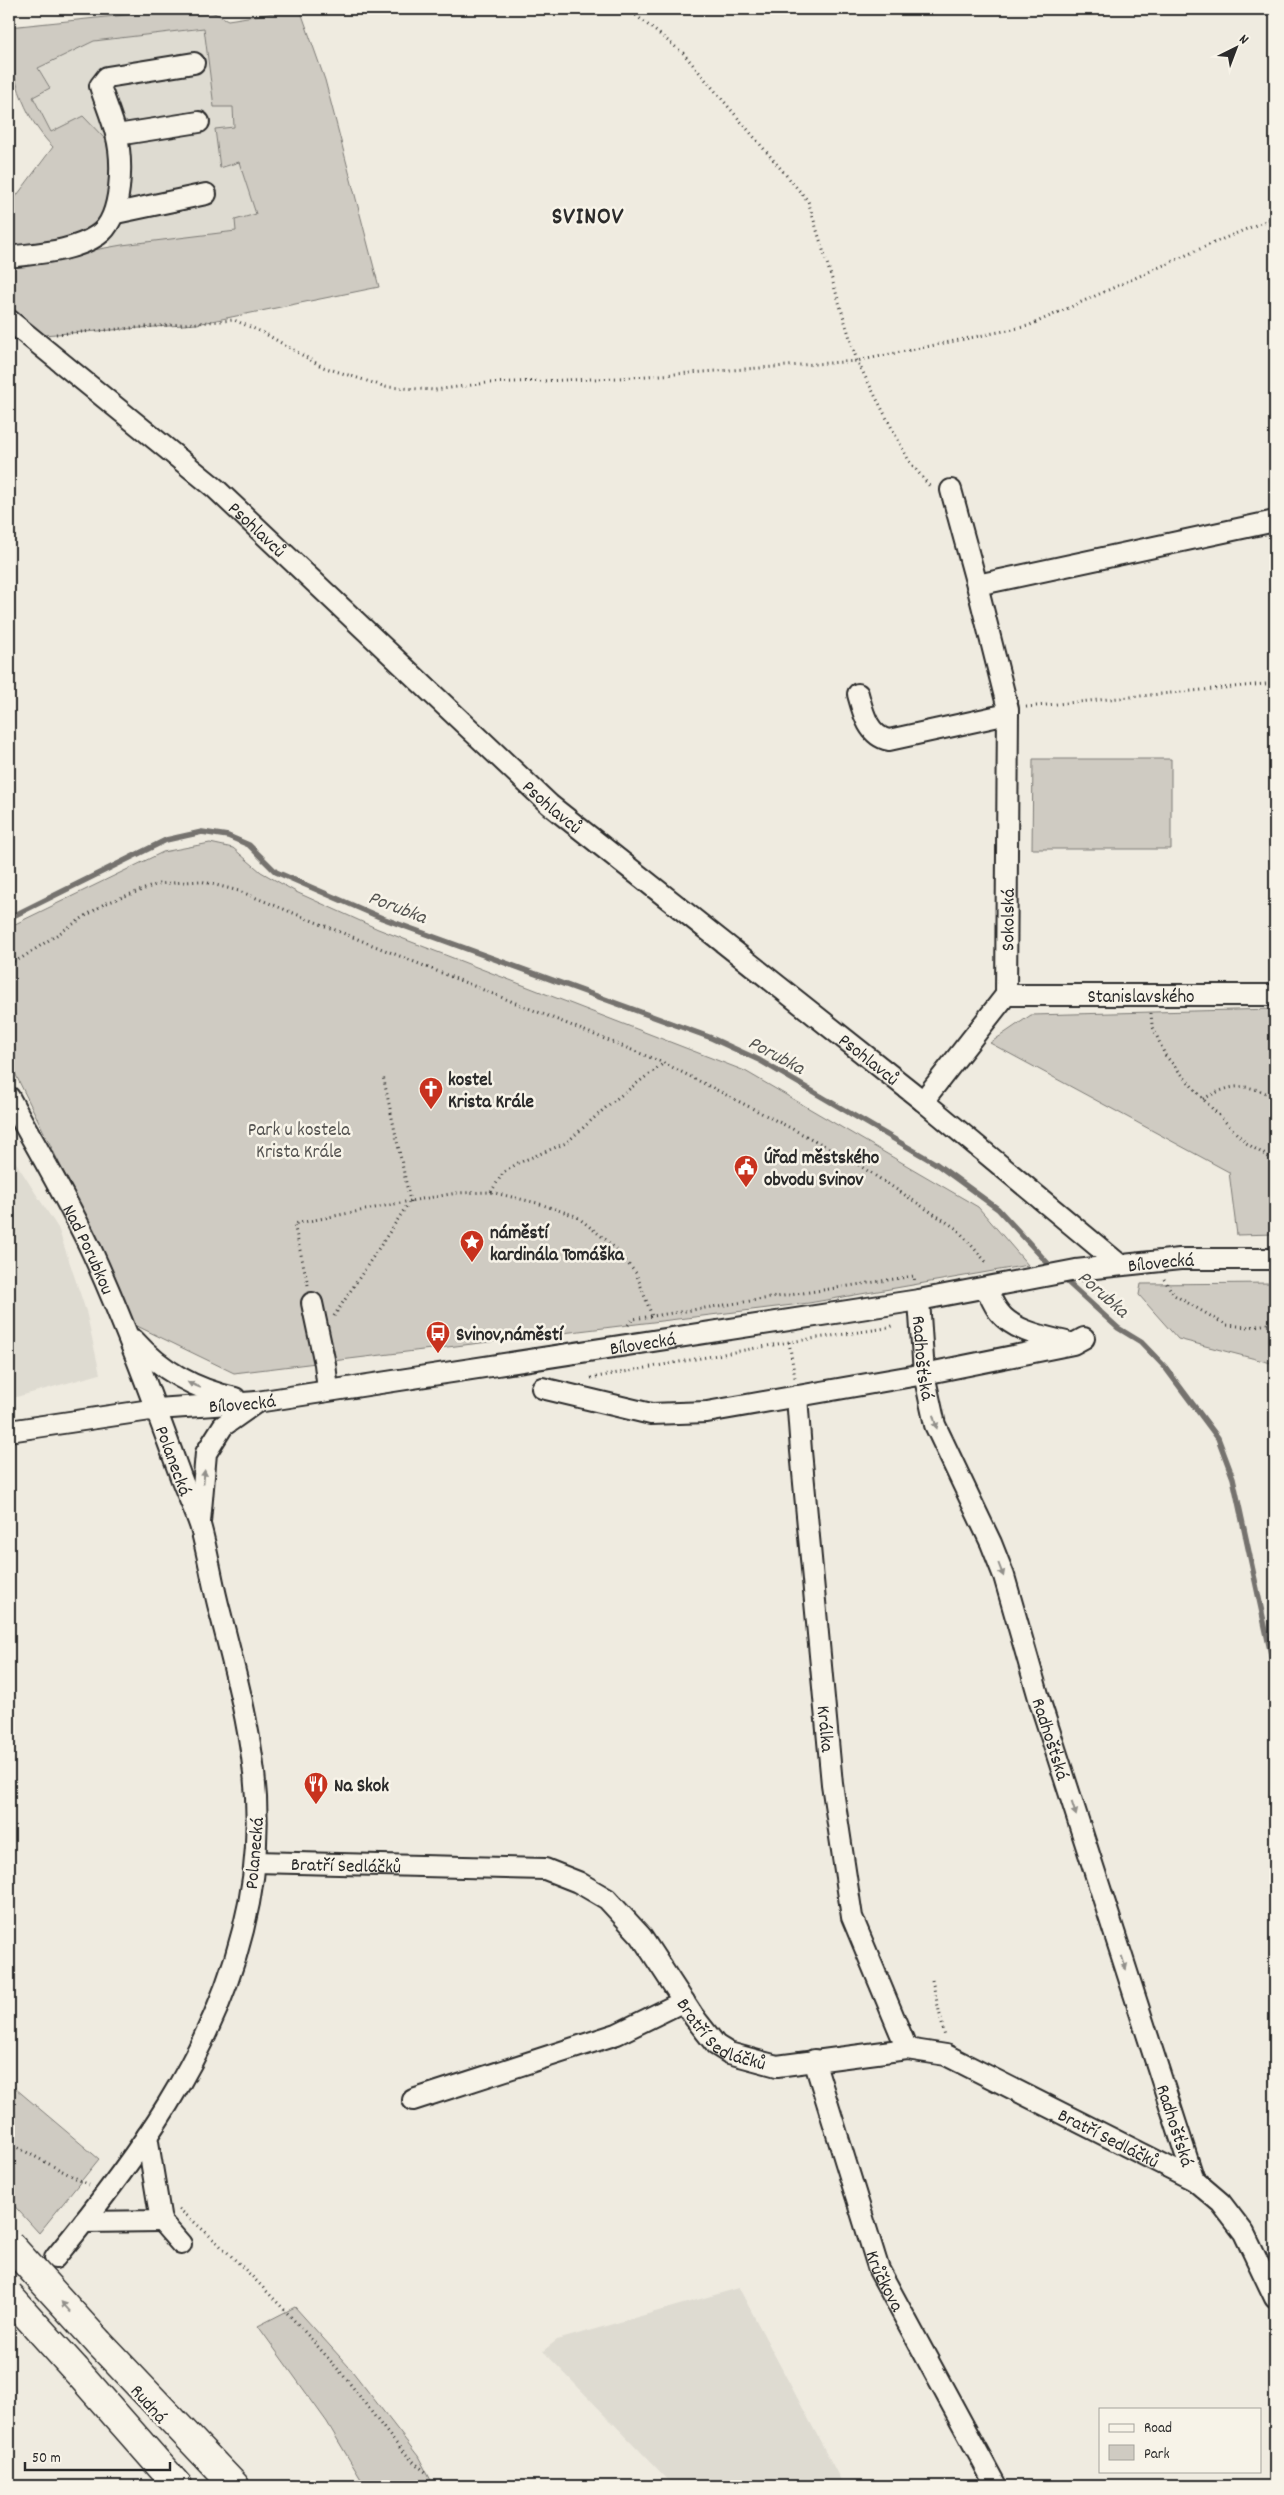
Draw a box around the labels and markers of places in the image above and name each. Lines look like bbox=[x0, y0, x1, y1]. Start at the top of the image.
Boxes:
place label: kostel Krista Krále bbox=[448, 1068, 534, 1117]
church icon: kostel Krista Krále bbox=[418, 1076, 444, 1110]
place label: Úřad městského obvodu Svinov bbox=[764, 1146, 880, 1195]
public building icon: Úřad městského obvodu Svinov bbox=[733, 1154, 759, 1188]
place label: náměstí kardinála Tomáška bbox=[490, 1221, 625, 1270]
place icon: náměstí kardinála Tomáška bbox=[459, 1229, 485, 1263]
bus stop icon: Svinov,náměstí bbox=[425, 1320, 451, 1354]
place label: Svinov,náměstí bbox=[456, 1323, 565, 1350]
restaurant icon: Na Skok bbox=[303, 1771, 329, 1805]
place label: Na Skok bbox=[334, 1774, 389, 1801]

